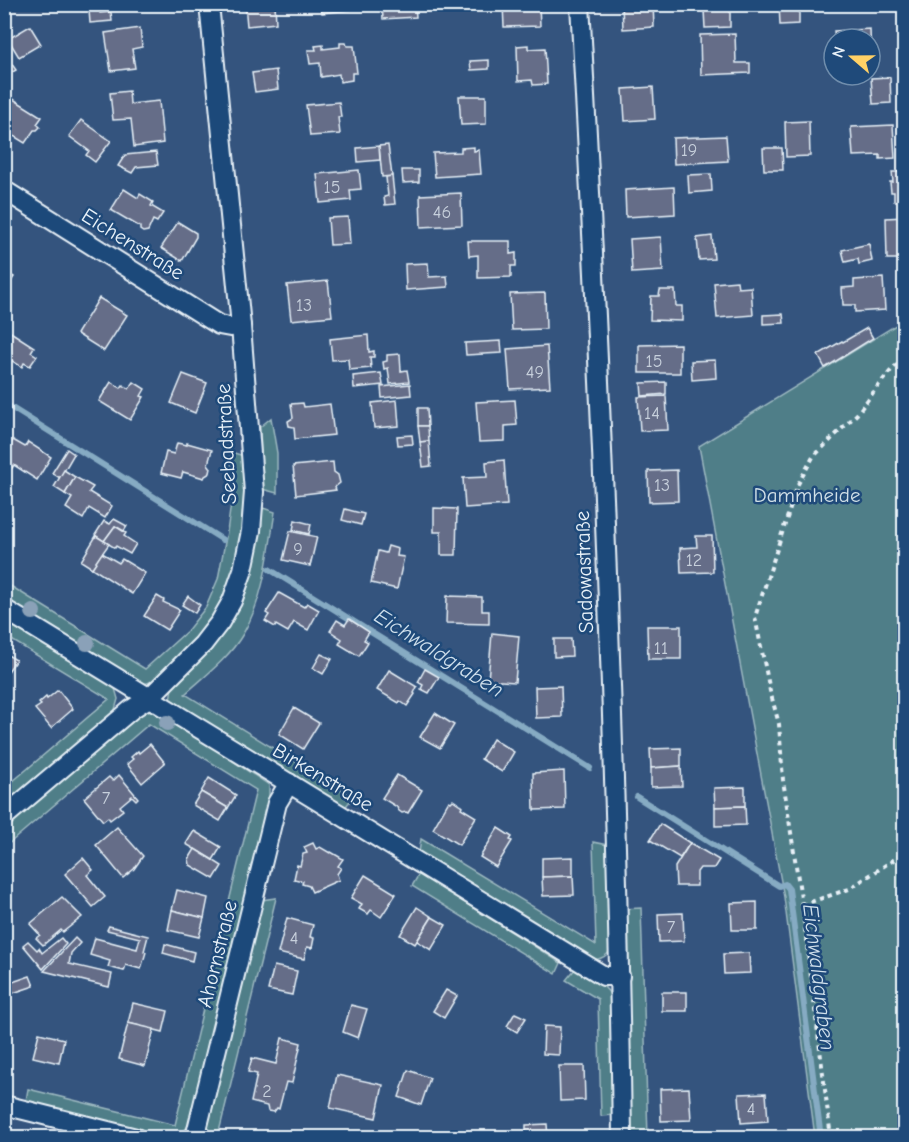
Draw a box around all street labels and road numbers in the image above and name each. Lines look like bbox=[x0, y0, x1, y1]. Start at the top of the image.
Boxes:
street label: Eichenstraße bbox=[77, 203, 189, 285]
street label: Seebadstraße bbox=[211, 383, 241, 505]
street label: Sadowastraße bbox=[570, 510, 598, 634]
street label: Birkenstraße bbox=[268, 738, 378, 816]
street label: Ahornstraße bbox=[192, 898, 242, 1010]

